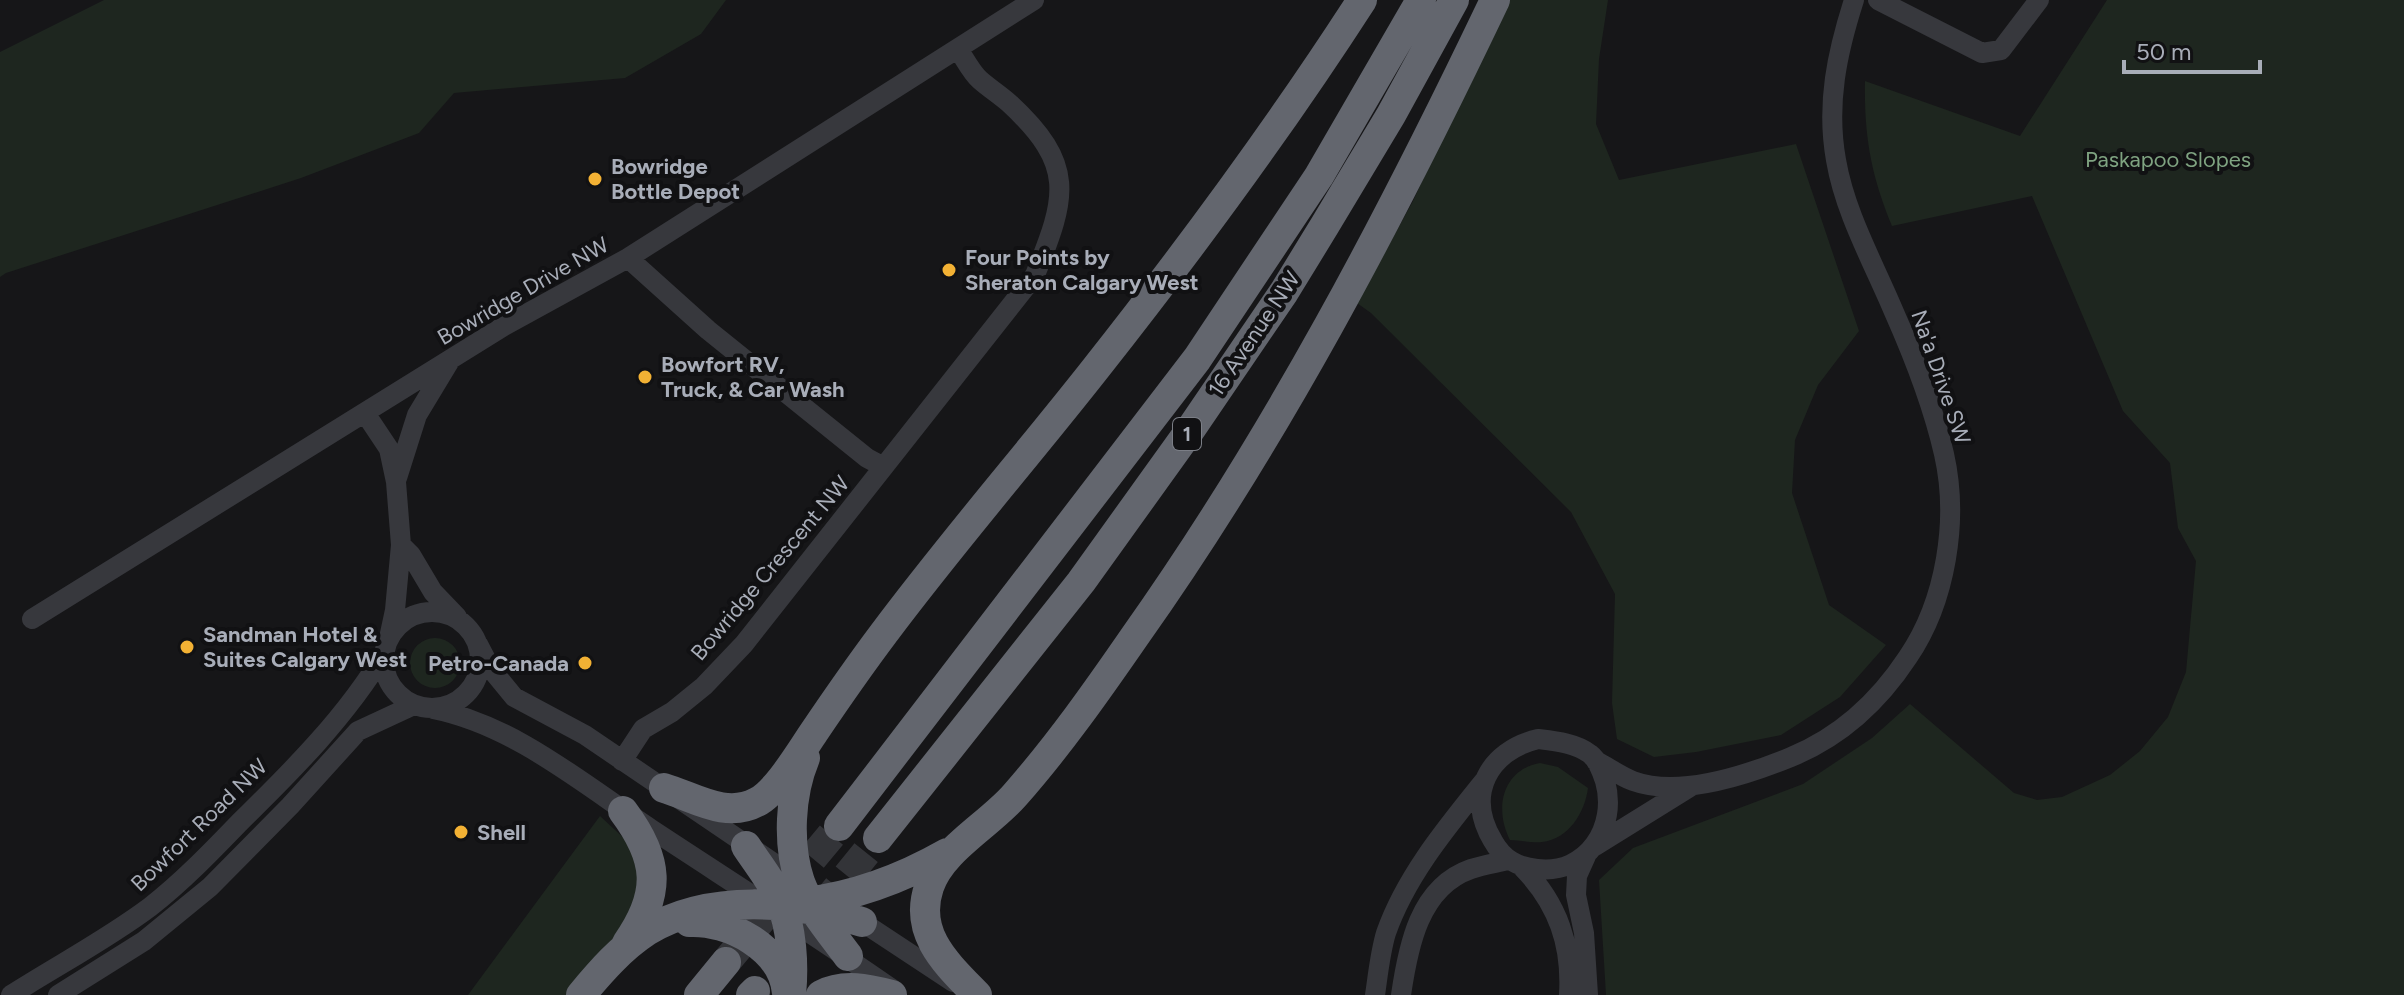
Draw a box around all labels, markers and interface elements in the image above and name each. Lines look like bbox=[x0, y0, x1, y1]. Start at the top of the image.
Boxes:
scale bar bbox=[2124, 24, 2260, 74]
text: 50 m bbox=[2136, 37, 2192, 66]
park label: Paskapoo Slopes bbox=[2085, 146, 2251, 173]
place label: Bowridge Bottle Depot bbox=[611, 153, 740, 205]
marker: Bowridge Bottle Depot bbox=[586, 170, 604, 188]
street label: Bowridge Drive NW bbox=[433, 231, 613, 351]
place label: Four Points by Sheraton Calgary West bbox=[965, 244, 1199, 296]
marker: Four Points by Sheraton Calgary West bbox=[940, 261, 958, 279]
street label: 16 Avenue NW bbox=[1202, 266, 1306, 402]
street label: Na'a Drive SW bbox=[1905, 306, 1977, 448]
place label: Bowfort RV, Truck, & Car Wash bbox=[661, 351, 845, 403]
marker: Bowfort RV, Truck, & Car Wash bbox=[636, 368, 654, 386]
road number: 1 bbox=[1173, 418, 1201, 450]
street label: Bowridge Crescent NW bbox=[685, 470, 855, 666]
place label: Sandman Hotel & Suites Calgary West bbox=[203, 621, 407, 673]
marker: Sandman Hotel & Suites Calgary West bbox=[178, 638, 196, 656]
place label: Petro-Canada bbox=[428, 650, 569, 677]
marker: Petro-Canada bbox=[576, 654, 594, 672]
street label: Bowfort Road NW bbox=[125, 753, 273, 897]
place label: Shell bbox=[477, 819, 526, 846]
marker: Shell bbox=[452, 823, 470, 841]

